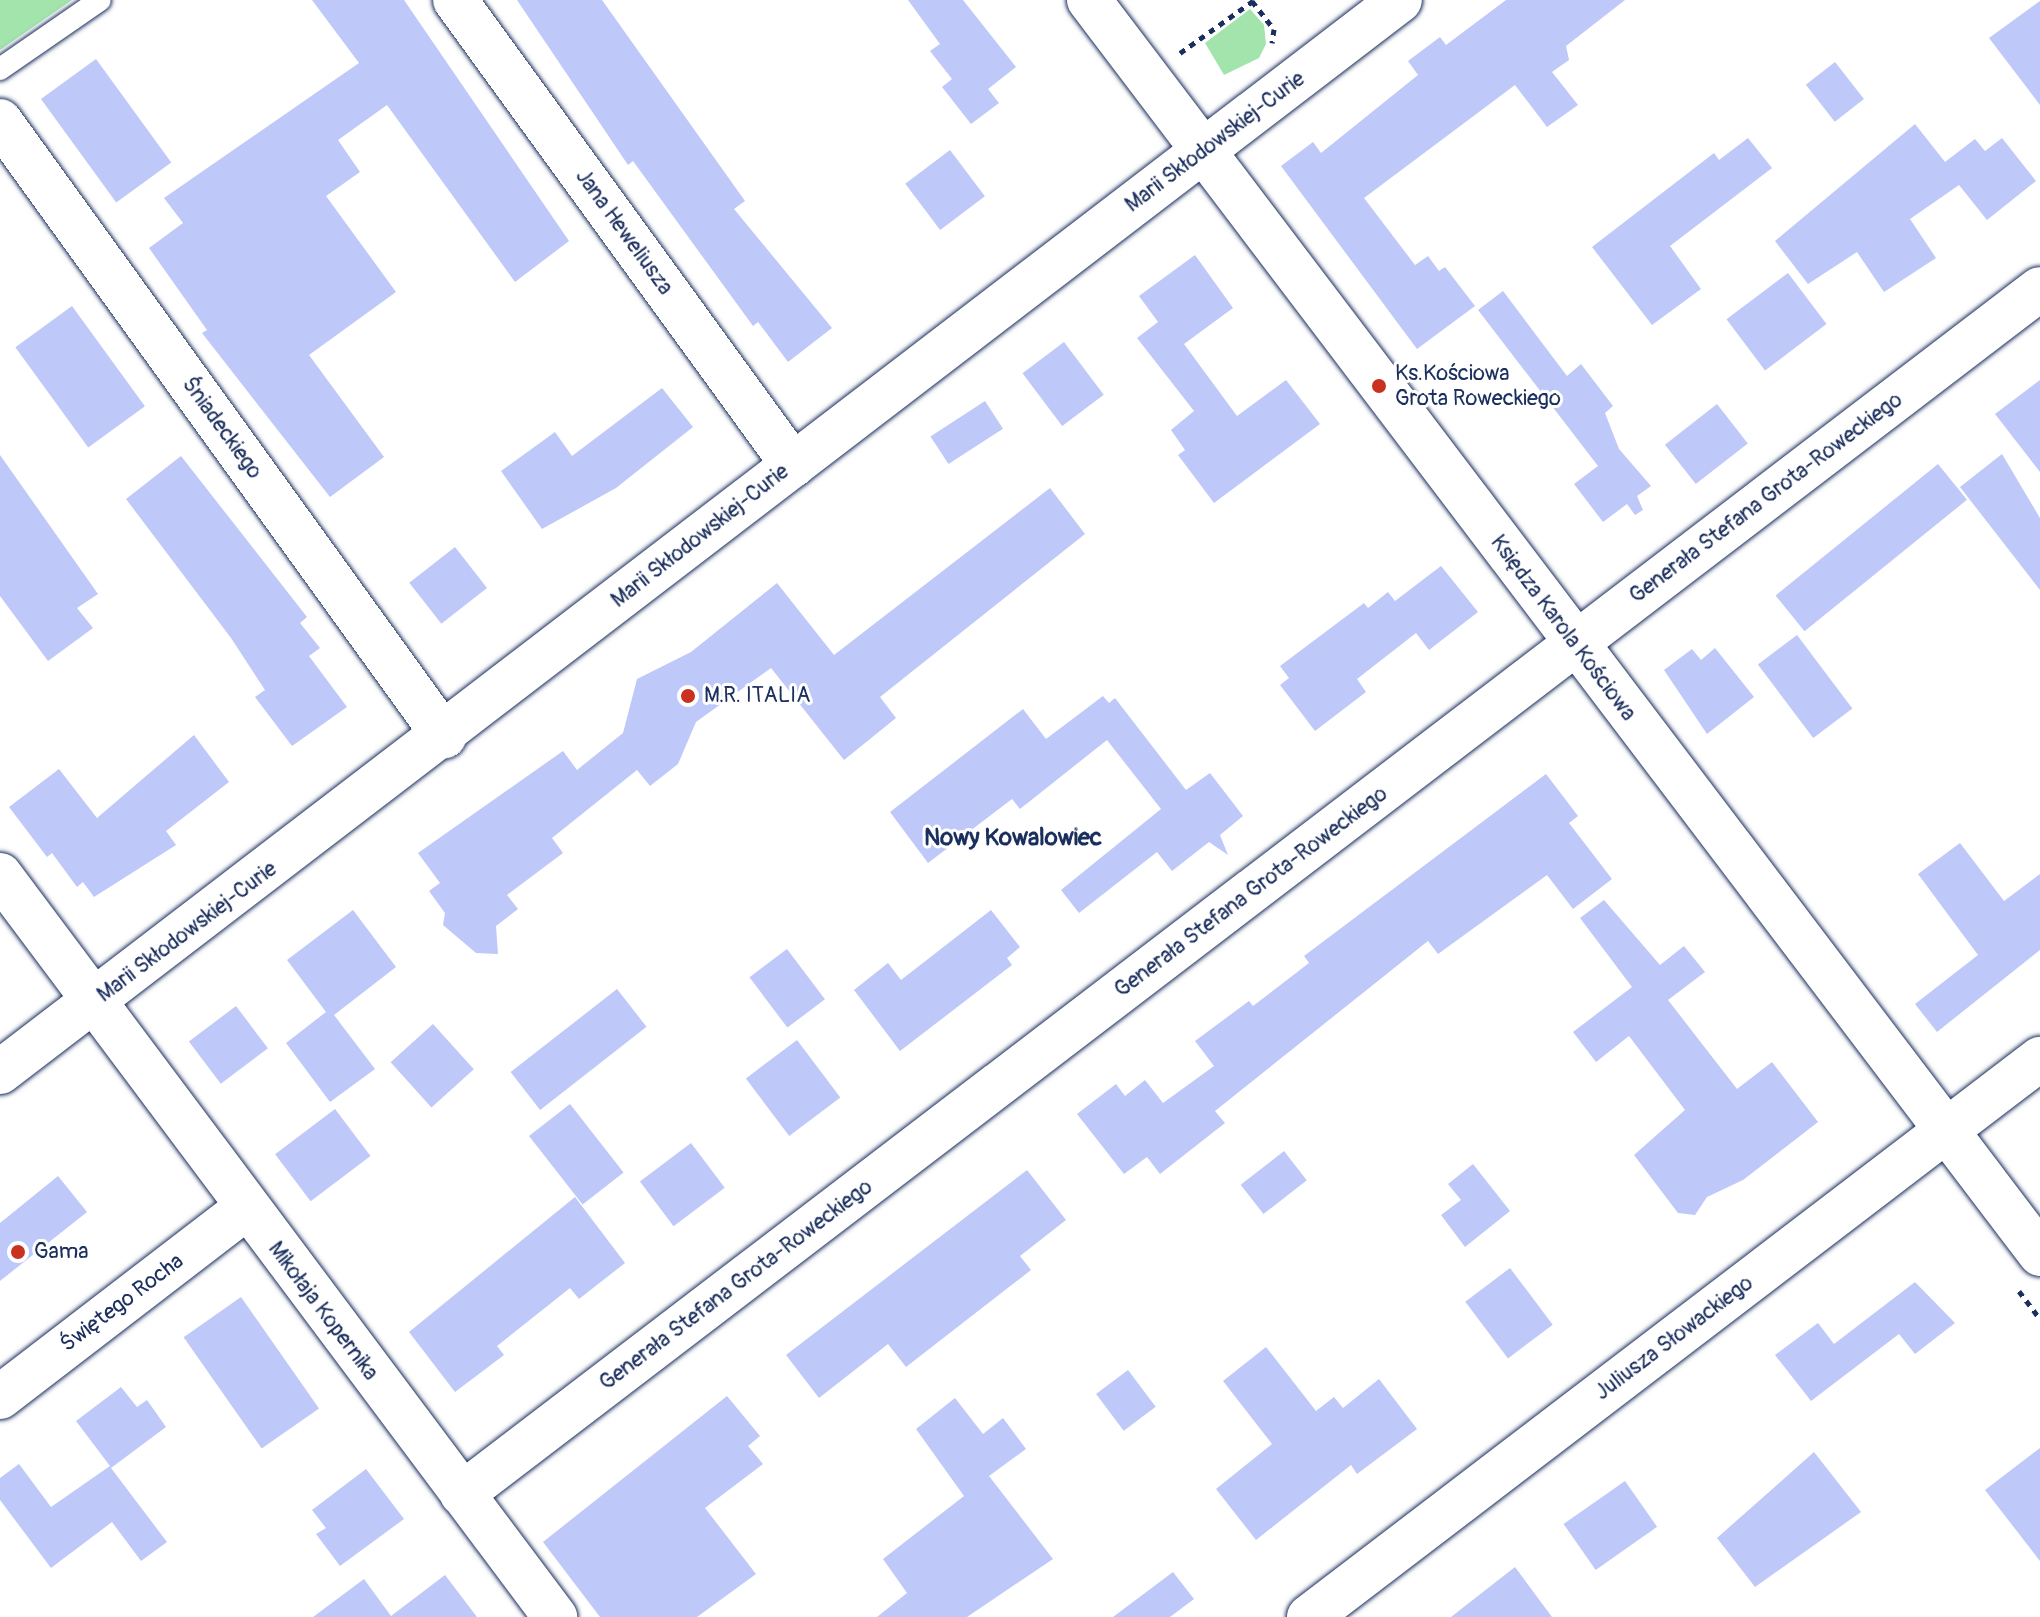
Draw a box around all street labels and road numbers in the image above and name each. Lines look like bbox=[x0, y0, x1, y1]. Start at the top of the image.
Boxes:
street label: Marii Skłodowskiej-Curie bbox=[1120, 66, 1310, 218]
street label: Jana Heweliusza bbox=[570, 164, 678, 300]
street label: Śniadeckiego bbox=[176, 372, 268, 484]
street label: Generała Stefana Grota-Roweckiego bbox=[1624, 387, 1908, 609]
street label: Marii Skłodowskiej-Curie bbox=[606, 458, 794, 614]
street label: Księdza Karola Kościowa bbox=[1485, 530, 1641, 726]
street label: Generała Stefana Grota-Roweckiego bbox=[1109, 781, 1393, 1003]
street label: Marii Skłodowskiej-Curie bbox=[92, 856, 282, 1008]
street label: Generała Stefana Grota-Roweckiego bbox=[594, 1174, 878, 1396]
street label: Mikołaja Kopernika bbox=[262, 1237, 384, 1385]
street label: Świętego Rocha bbox=[55, 1248, 189, 1358]
street label: Juliusza Słowackiego bbox=[1590, 1270, 1758, 1406]

